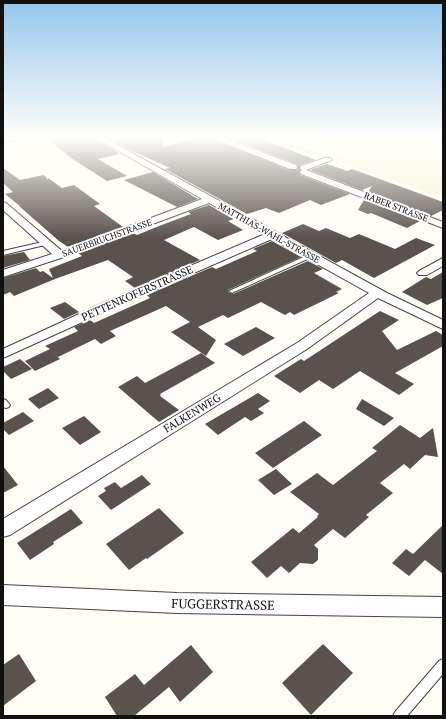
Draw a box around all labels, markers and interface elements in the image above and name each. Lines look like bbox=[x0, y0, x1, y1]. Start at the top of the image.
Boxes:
street label: RABER STRASSE bbox=[362, 189, 430, 225]
street label: MATTHIAS-WAHL-STRASSE bbox=[216, 200, 322, 266]
street label: SAUERBRUCHSTRASSE bbox=[60, 216, 154, 260]
street label: PETTENKOFERSTRASSE bbox=[79, 262, 195, 324]
street label: FALKENWEG bbox=[161, 390, 224, 436]
street label: FUGGERSTRASSE bbox=[171, 594, 275, 614]

